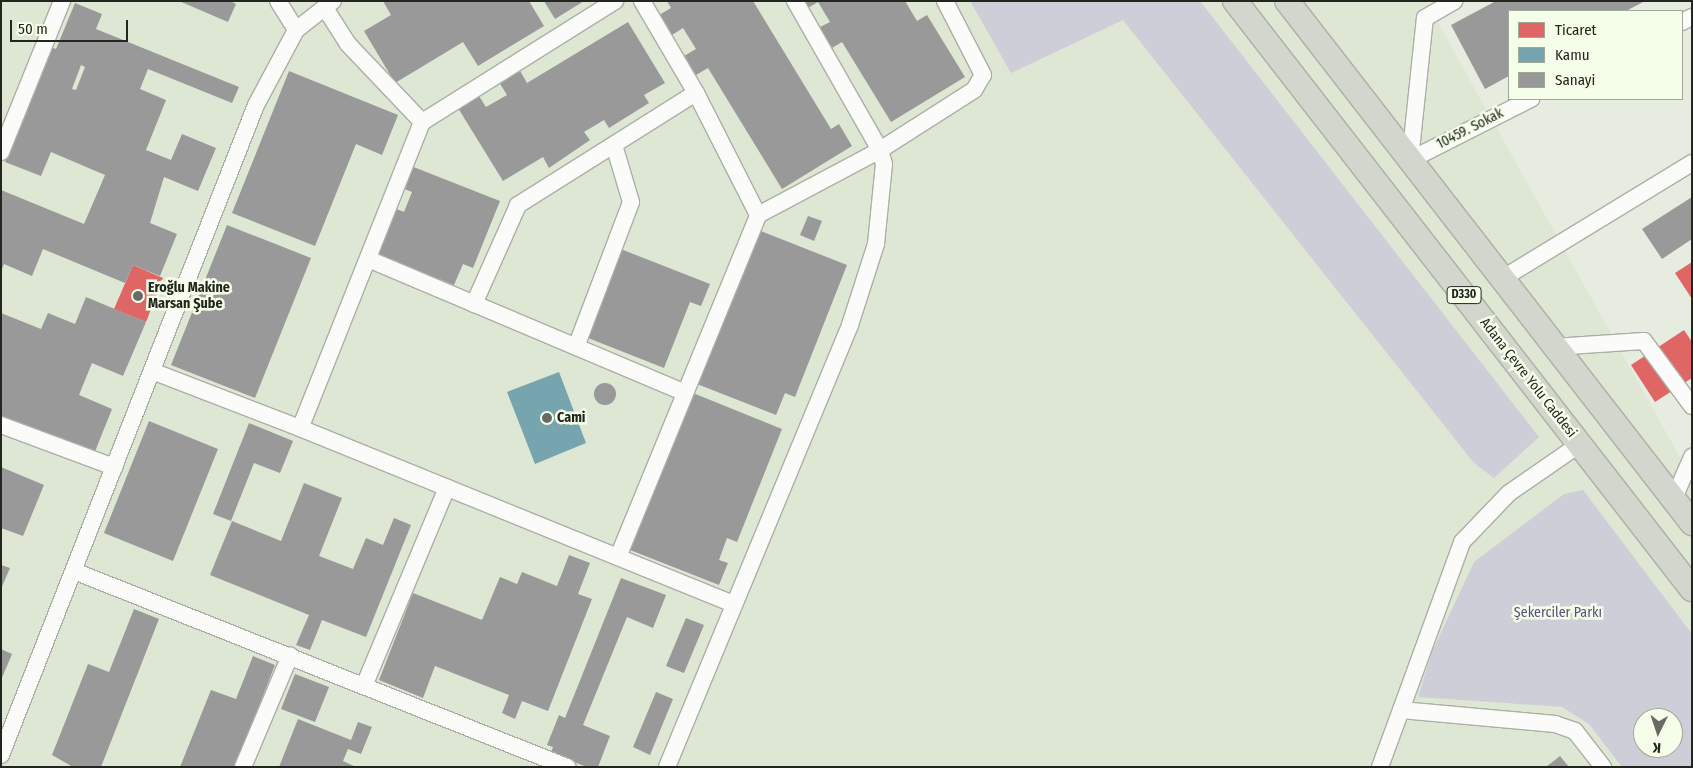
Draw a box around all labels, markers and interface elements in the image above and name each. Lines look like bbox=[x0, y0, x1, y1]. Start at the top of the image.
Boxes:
scale bar bbox=[12, 10, 130, 42]
legend bbox=[1508, 10, 1683, 100]
text: 50 m bbox=[18, 20, 48, 38]
text: Ticaret bbox=[1555, 21, 1596, 39]
text: Kamu bbox=[1555, 46, 1590, 64]
text: Sanayi bbox=[1555, 71, 1595, 89]
street label: 10459. Sokak bbox=[1434, 105, 1506, 153]
place label: Eroğlu Makine Marsan Şube bbox=[148, 280, 230, 312]
road number: D330 bbox=[1446, 286, 1482, 304]
marker: Eroğlu Makine Marsan Şube bbox=[132, 290, 144, 302]
street label: Adana Çevre Yolu Caddesi bbox=[1476, 315, 1580, 441]
place label: Cami bbox=[557, 410, 585, 426]
marker: Cami bbox=[541, 412, 553, 424]
park label: Şekerciler Parkı bbox=[1514, 605, 1602, 621]
north arrow bbox=[1633, 708, 1683, 758]
text: K bbox=[1652, 739, 1662, 756]

